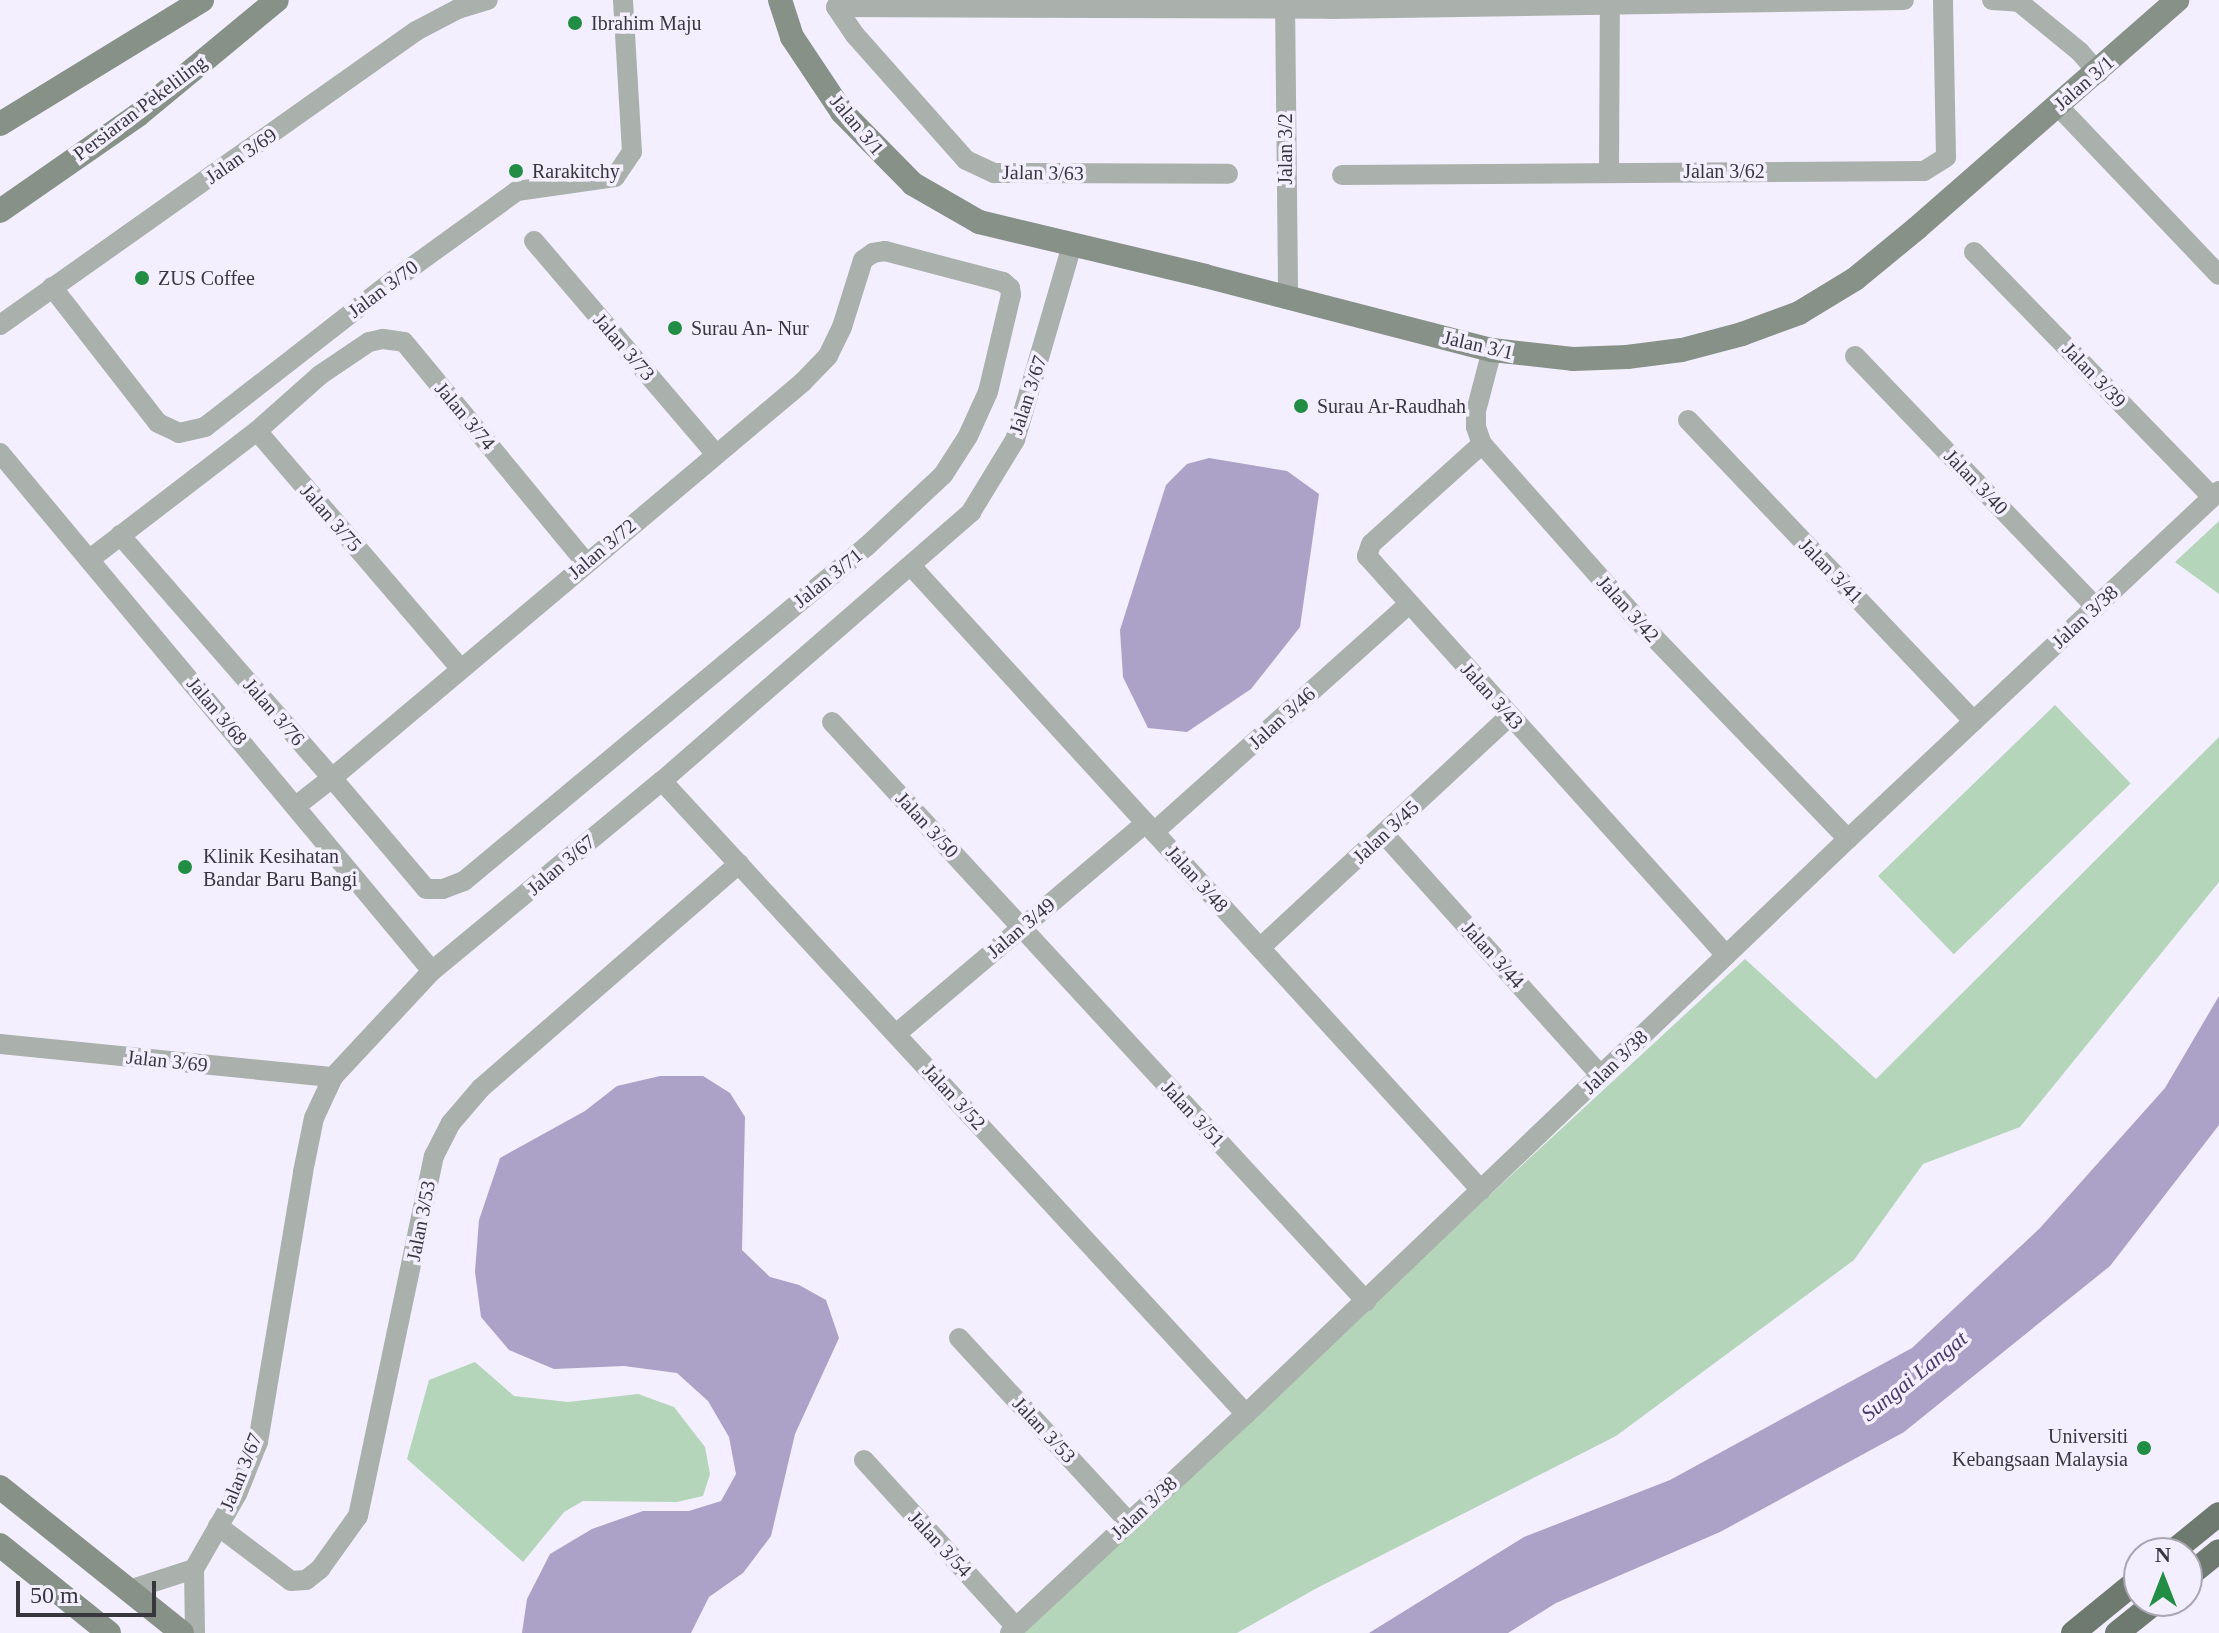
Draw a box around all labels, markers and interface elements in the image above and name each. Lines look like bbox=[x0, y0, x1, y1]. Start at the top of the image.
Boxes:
place label: Ibrahim Maju bbox=[591, 11, 702, 35]
marker: Ibrahim Maju bbox=[566, 14, 584, 32]
street label: Persiaran Pekeliling bbox=[69, 50, 211, 166]
street label: Jalan 3/1 bbox=[2049, 50, 2119, 116]
street label: Jalan 3/1 bbox=[825, 90, 889, 160]
street label: Jalan 3/2 bbox=[1273, 113, 1297, 185]
street label: Jalan 3/69 bbox=[201, 123, 281, 189]
place label: Rarakitchy bbox=[532, 159, 620, 183]
street label: Jalan 3/62 bbox=[1683, 159, 1765, 183]
street label: Jalan 3/63 bbox=[1002, 160, 1084, 186]
marker: Rarakitchy bbox=[507, 162, 525, 180]
street label: Jalan 3/70 bbox=[343, 255, 423, 323]
place label: ZUS Coffee bbox=[158, 266, 255, 290]
marker: ZUS Coffee bbox=[133, 269, 151, 287]
street label: Jalan 3/73 bbox=[588, 308, 660, 386]
place label: Surau An- Nur bbox=[691, 316, 810, 340]
marker: Surau An- Nur bbox=[666, 319, 684, 337]
street label: Jalan 3/1 bbox=[1440, 325, 1516, 365]
street label: Jalan 3/39 bbox=[2057, 337, 2131, 413]
street label: Jalan 3/67 bbox=[1004, 352, 1052, 438]
street label: Jalan 3/74 bbox=[430, 377, 500, 455]
place label: Surau Ar-Raudhah bbox=[1317, 394, 1467, 418]
marker: Surau Ar-Raudhah bbox=[1292, 397, 1310, 415]
street label: Jalan 3/40 bbox=[1939, 444, 2013, 520]
street label: Jalan 3/75 bbox=[295, 479, 367, 557]
street label: Jalan 3/72 bbox=[563, 514, 641, 584]
street label: Jalan 3/41 bbox=[1794, 533, 1868, 609]
street label: Jalan 3/71 bbox=[789, 543, 867, 613]
street label: Jalan 3/42 bbox=[1592, 571, 1664, 647]
street label: Jalan 3/38 bbox=[2047, 580, 2123, 654]
street label: Jalan 3/43 bbox=[1456, 658, 1528, 734]
street label: Jalan 3/68 bbox=[182, 672, 252, 750]
street label: Jalan 3/76 bbox=[238, 673, 310, 751]
street label: Jalan 3/46 bbox=[1244, 682, 1320, 754]
street label: Jalan 3/50 bbox=[890, 787, 964, 863]
street label: Jalan 3/45 bbox=[1348, 795, 1424, 869]
street label: Jalan 3/67 bbox=[522, 830, 600, 900]
street label: Jalan 3/48 bbox=[1161, 841, 1233, 917]
place label: Klinik Kesihatan Bandar Baru Bangi bbox=[203, 844, 357, 891]
marker: Klinik Kesihatan Bandar Baru Bangi bbox=[174, 856, 196, 878]
street label: Jalan 3/49 bbox=[982, 893, 1060, 963]
street label: Jalan 3/44 bbox=[1457, 917, 1529, 993]
street label: Jalan 3/38 bbox=[1577, 1025, 1653, 1099]
street label: Jalan 3/69 bbox=[125, 1045, 209, 1077]
street label: Jalan 3/52 bbox=[917, 1059, 991, 1135]
street label: Jalan 3/51 bbox=[1156, 1076, 1230, 1152]
street label: Jalan 3/53 bbox=[401, 1179, 441, 1263]
water label: Sungai Langat bbox=[1856, 1325, 1972, 1427]
street label: Jalan 3/53 bbox=[1007, 1392, 1081, 1468]
place label: Universiti Kebangsaan Malaysia bbox=[1952, 1424, 2128, 1471]
street label: Jalan 3/67 bbox=[215, 1430, 267, 1514]
marker: Universiti Kebangsaan Malaysia bbox=[2135, 1439, 2153, 1457]
street label: Jalan 3/38 bbox=[1106, 1471, 1182, 1545]
street label: Jalan 3/54 bbox=[903, 1506, 977, 1582]
north arrow bbox=[2123, 1537, 2203, 1617]
text: N bbox=[2155, 1542, 2171, 1567]
scale bar bbox=[20, 1565, 160, 1615]
text: 50 m bbox=[30, 1582, 79, 1608]

